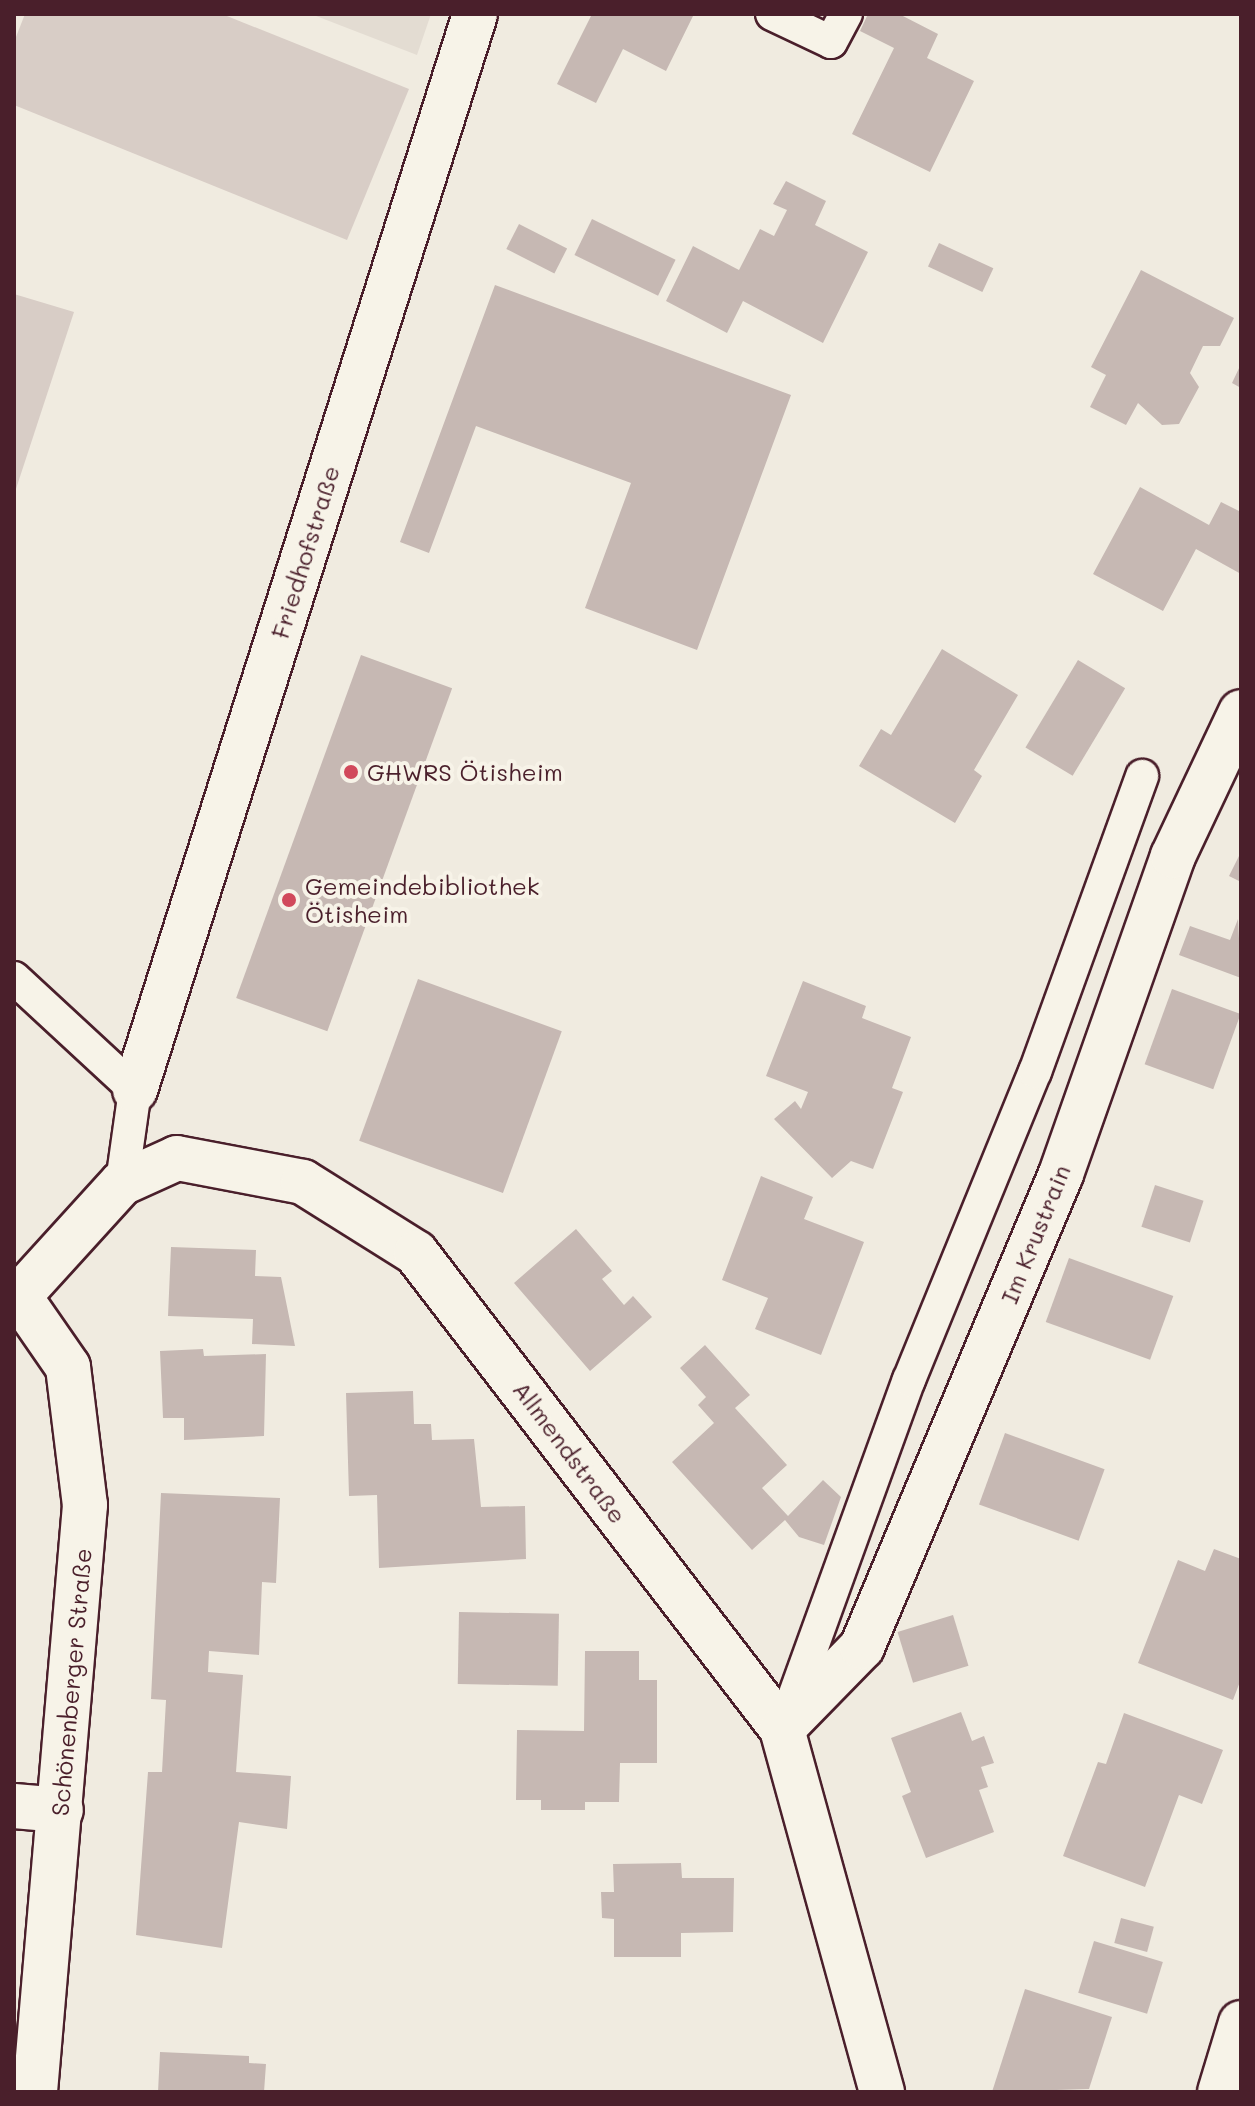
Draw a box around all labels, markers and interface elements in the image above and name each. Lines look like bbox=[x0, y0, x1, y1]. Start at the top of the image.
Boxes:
street label: Friedhofstraße bbox=[265, 462, 345, 642]
place label: GHWRS Ötisheim bbox=[367, 758, 563, 786]
marker: GHWRS Ötisheim bbox=[342, 763, 360, 781]
place label: Gemeindebibliothek Ötisheim bbox=[305, 872, 540, 928]
marker: Gemeindebibliothek Ötisheim bbox=[280, 891, 298, 909]
street label: Im Krustrain bbox=[994, 1160, 1076, 1308]
street label: Allmendstraße bbox=[507, 1375, 633, 1529]
street label: Schönenberger Straße bbox=[45, 1547, 97, 1817]

